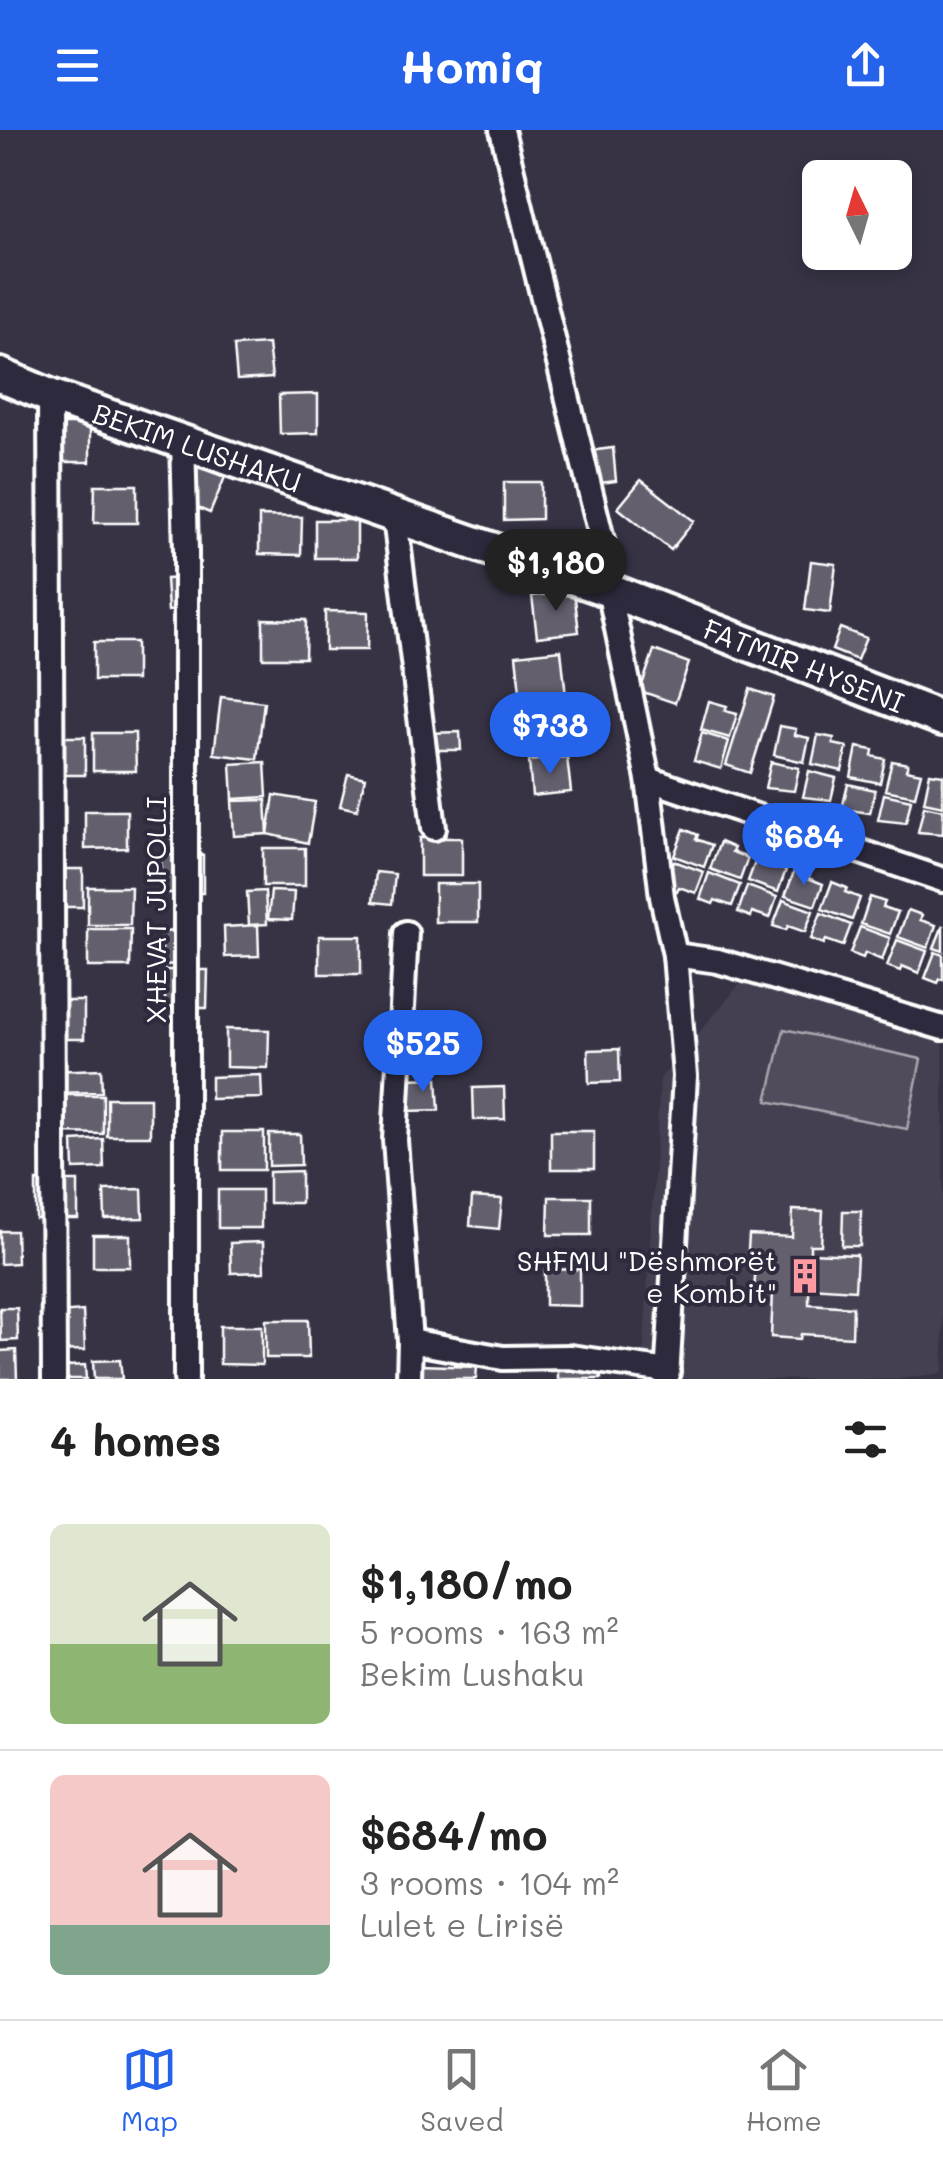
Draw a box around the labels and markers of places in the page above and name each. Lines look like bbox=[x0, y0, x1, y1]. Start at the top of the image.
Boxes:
pin: $1,180 bbox=[475, 529, 637, 614]
pin: $738 bbox=[491, 692, 609, 777]
pin: $684 bbox=[745, 803, 863, 888]
pin: $525 bbox=[364, 1010, 482, 1095]
place label: SHFMU "Dëshmorët e Kombit" bbox=[517, 1242, 777, 1310]
building icon: SHFMU "Dëshmorët e Kombit" bbox=[786, 1257, 824, 1295]

